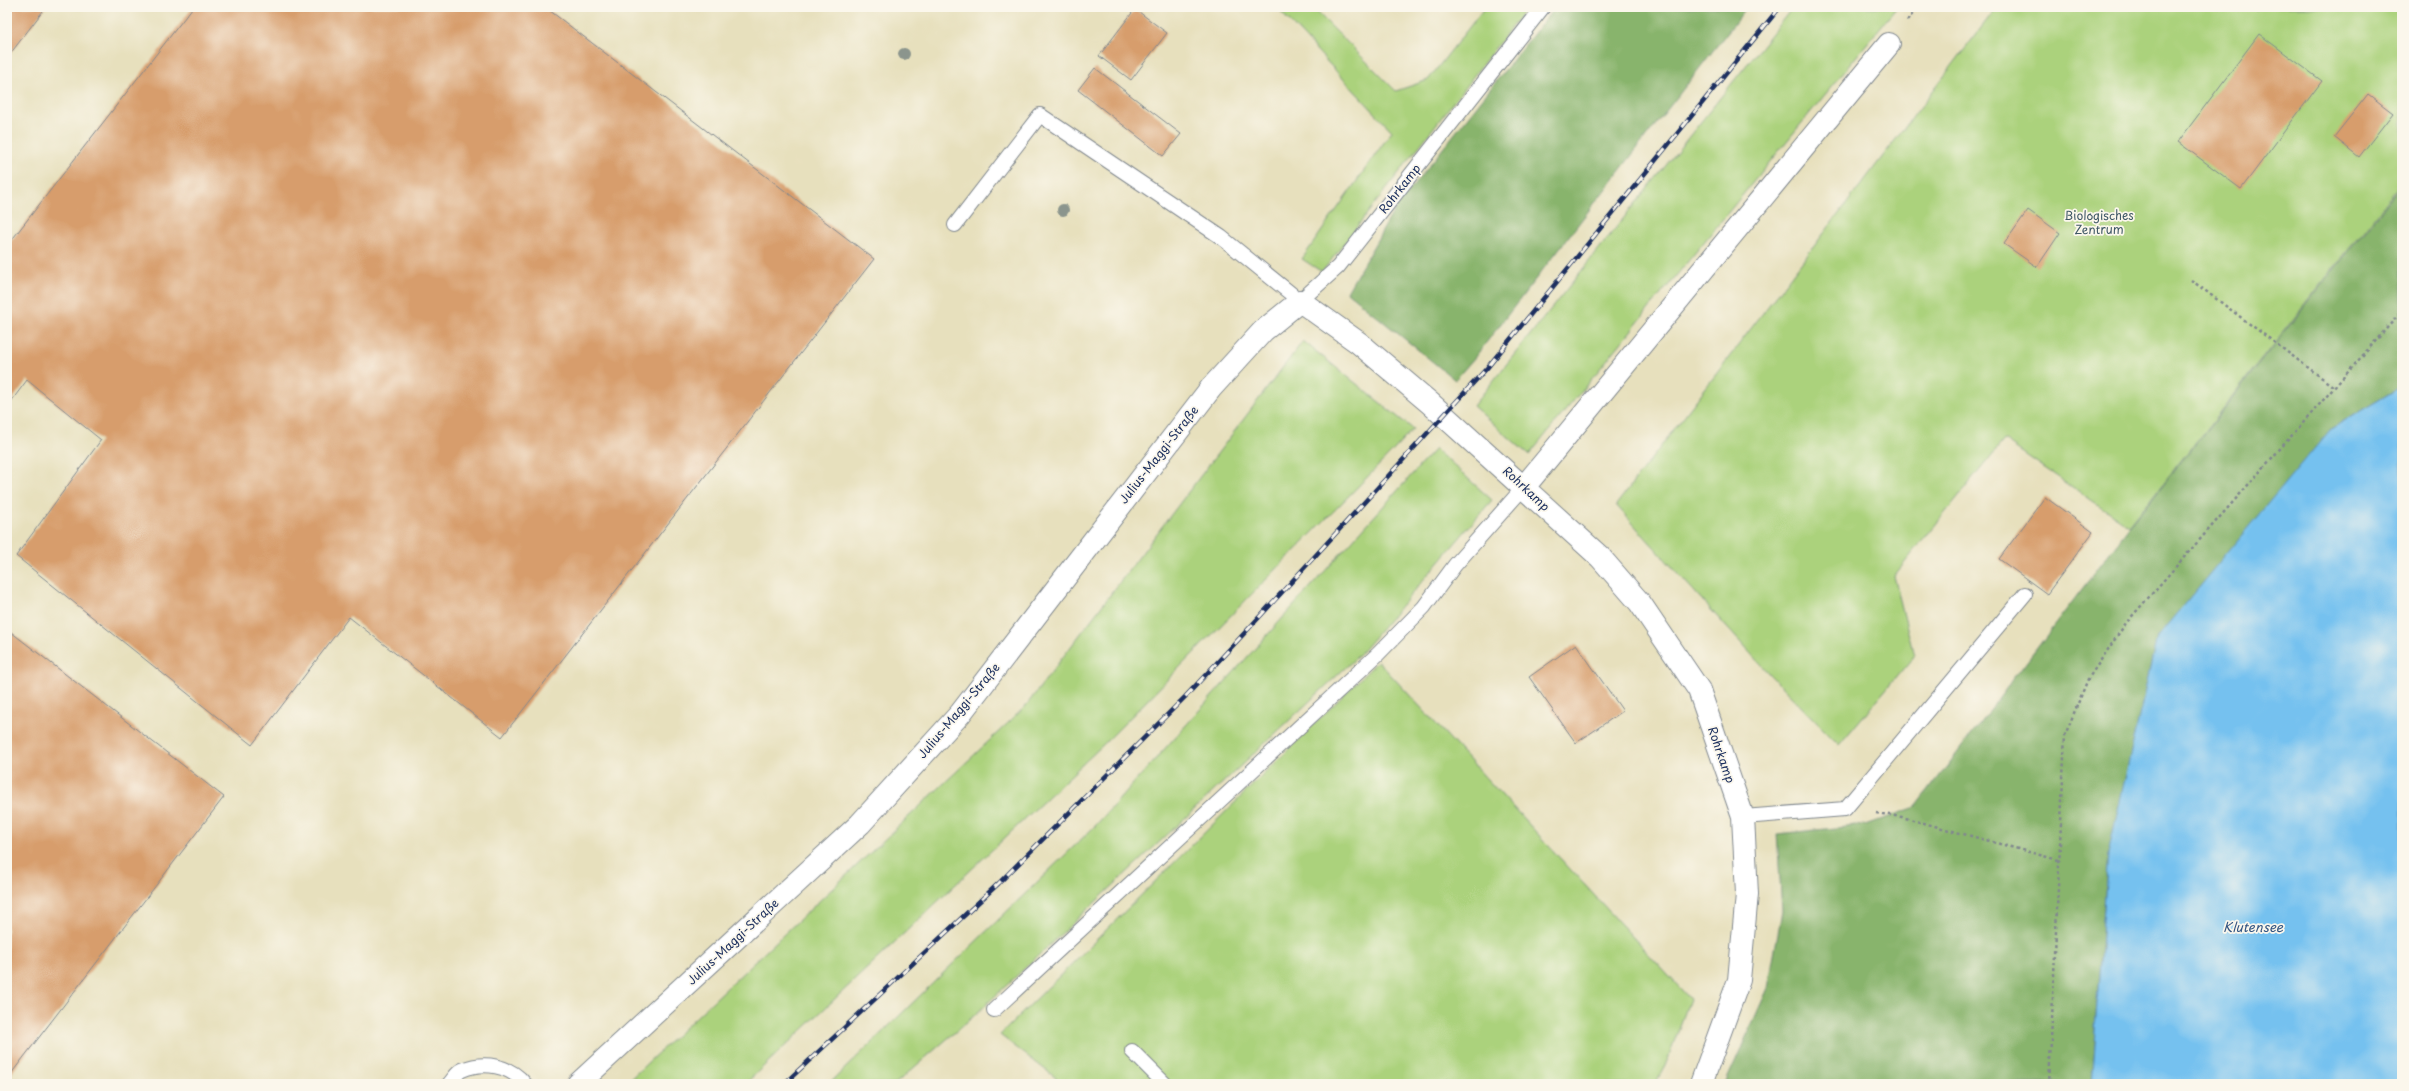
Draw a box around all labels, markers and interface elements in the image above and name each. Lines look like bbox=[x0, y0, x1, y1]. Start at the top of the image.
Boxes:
street label: Rohrkamp bbox=[1374, 160, 1424, 217]
park label: Biologisches Zentrum bbox=[2064, 206, 2134, 238]
street label: Julius-Maggi-Straße bbox=[1114, 402, 1202, 507]
street label: Rohrkamp bbox=[1499, 462, 1554, 515]
street label: Julius-Maggi-Straße bbox=[913, 659, 1004, 762]
street label: Rohrkamp bbox=[1704, 724, 1740, 785]
street label: Julius-Maggi-Straße bbox=[682, 894, 782, 989]
water label: Klutensee bbox=[2223, 917, 2284, 936]

